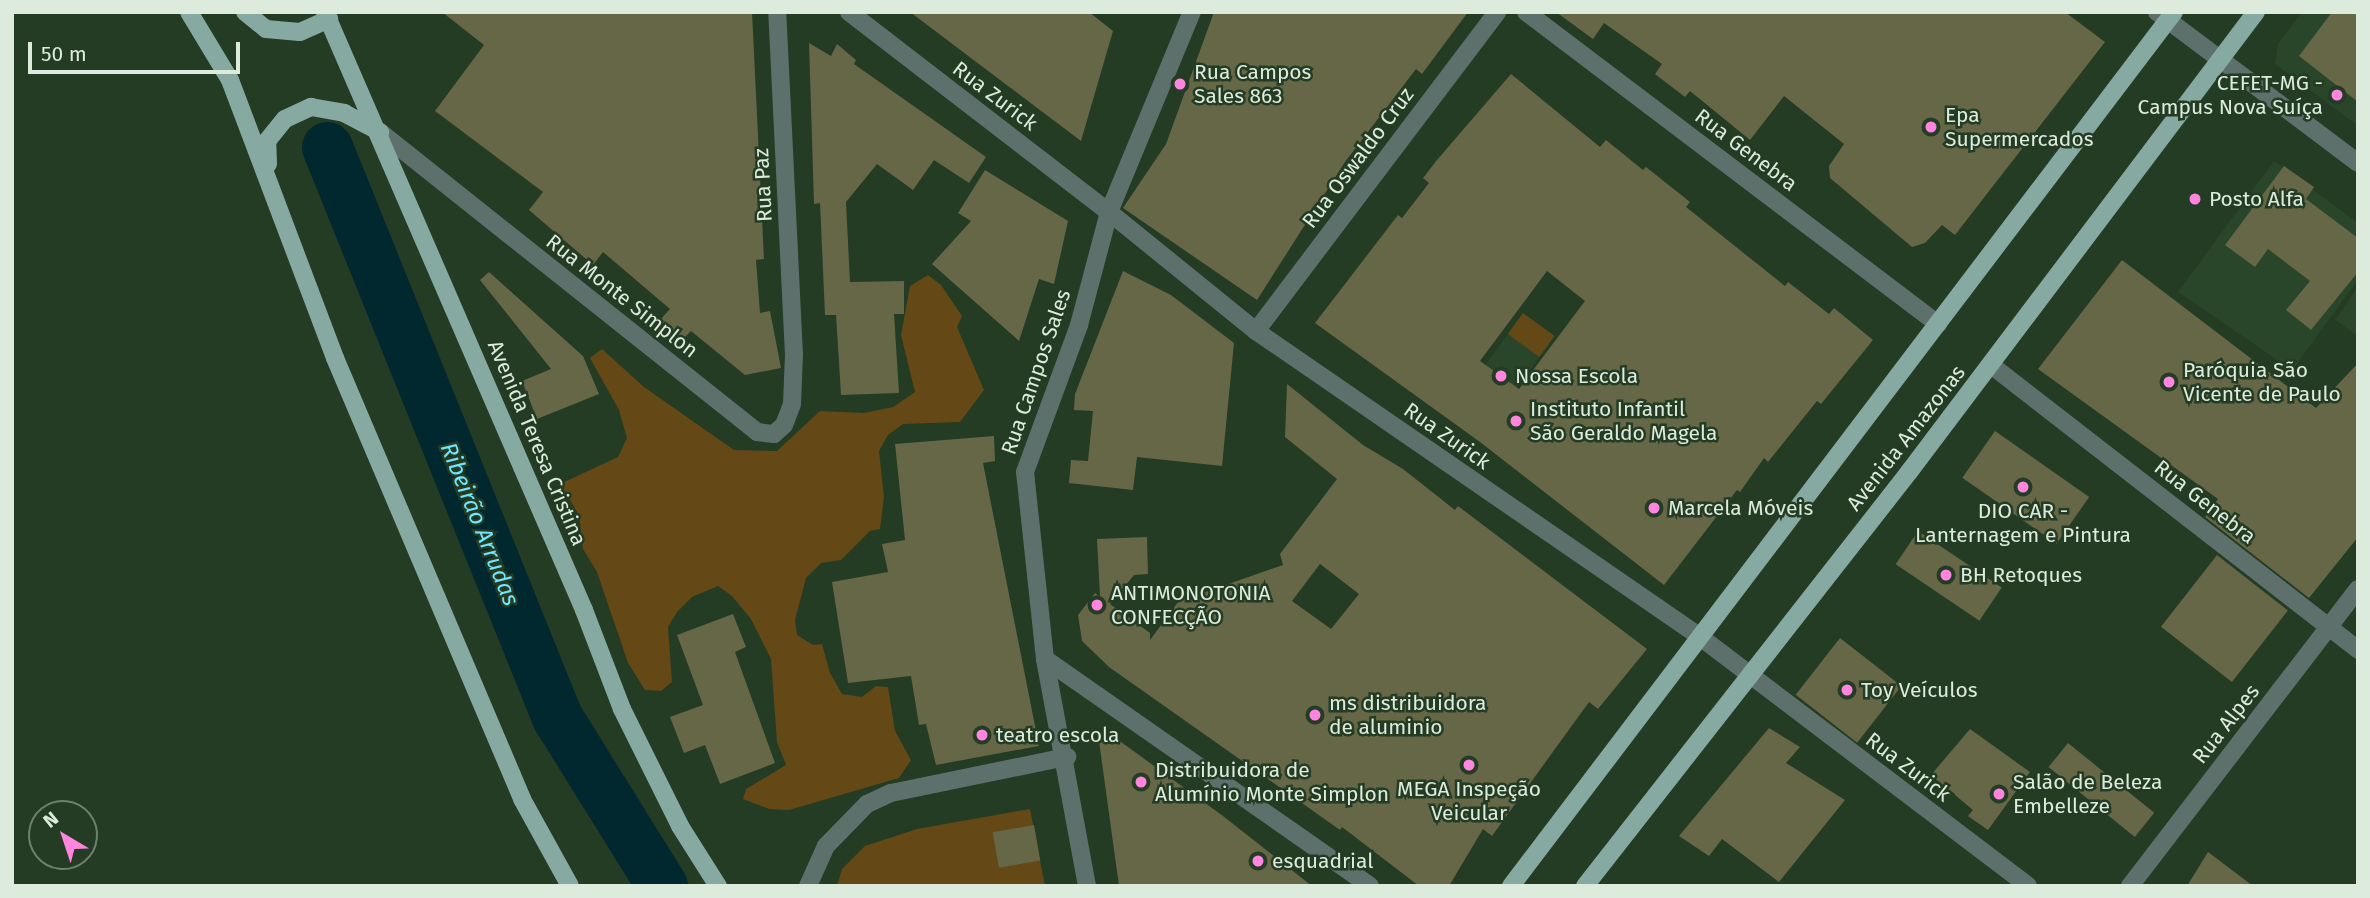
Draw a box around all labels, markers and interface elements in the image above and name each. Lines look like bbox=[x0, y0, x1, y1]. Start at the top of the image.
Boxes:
scale bar bbox=[32, 28, 243, 72]
text: 50 m bbox=[41, 41, 87, 67]
street label: Rua Zurick bbox=[948, 56, 1042, 136]
place label: Rua Campos Sales 863 bbox=[1194, 59, 1311, 109]
place label: CEFET-MG - Campus Nova Suíça bbox=[2138, 70, 2323, 120]
marker: Rua Campos Sales 863 bbox=[1172, 76, 1188, 92]
street label: Rua Oswaldo Cruz bbox=[1297, 83, 1419, 233]
marker: CEFET-MG - Campus Nova Suíça bbox=[2329, 87, 2345, 103]
place label: Epa Supermercados bbox=[1945, 102, 2093, 152]
street label: Rua Genebra bbox=[1690, 103, 1802, 197]
marker: Epa Supermercados bbox=[1923, 119, 1939, 135]
street label: Rua Paz bbox=[748, 148, 778, 222]
place label: Posto Alfa bbox=[2209, 186, 2304, 212]
marker: Posto Alfa bbox=[2187, 191, 2203, 207]
street label: Rua Monte Simplon bbox=[541, 229, 703, 363]
street label: Rua Campos Sales bbox=[996, 286, 1076, 458]
street label: Avenida Teresa Cristina bbox=[482, 337, 592, 549]
place label: Paróquia São Vicente de Paulo bbox=[2183, 357, 2341, 407]
street label: Avenida Amazonas bbox=[1841, 360, 1971, 516]
place label: Nossa Escola bbox=[1515, 363, 1638, 389]
marker: Nossa Escola bbox=[1493, 368, 1509, 384]
marker: Paróquia São Vicente de Paulo bbox=[2161, 374, 2177, 390]
place label: Instituto Infantil São Geraldo Magela bbox=[1530, 396, 1717, 446]
street label: Rua Zurick bbox=[1399, 397, 1495, 475]
marker: Instituto Infantil São Geraldo Magela bbox=[1508, 413, 1524, 429]
water label: Ribeirão Arrudas bbox=[435, 439, 525, 609]
street label: Rua Genebra bbox=[2149, 455, 2261, 549]
marker: DIO CAR - Lanternagem e Pintura bbox=[2015, 479, 2031, 495]
place label: Marcela Móveis bbox=[1668, 495, 1813, 521]
place label: DIO CAR - Lanternagem e Pintura bbox=[1915, 498, 2131, 548]
marker: Marcela Móveis bbox=[1646, 500, 1662, 516]
place label: BH Retoques bbox=[1960, 562, 2082, 588]
marker: BH Retoques bbox=[1938, 567, 1954, 583]
place label: ANTIMONOTONIA CONFECÇÃO bbox=[1111, 580, 1270, 630]
marker: ANTIMONOTONIA CONFECÇÃO bbox=[1089, 597, 1105, 613]
place label: Toy Veículos bbox=[1861, 677, 1977, 703]
street label: Rua Alpes bbox=[2187, 679, 2265, 769]
marker: Toy Veículos bbox=[1839, 682, 1855, 698]
place label: ms distribuidora de aluminio bbox=[1329, 690, 1486, 740]
marker: ms distribuidora de aluminio bbox=[1307, 707, 1323, 723]
place label: teatro escola bbox=[996, 722, 1119, 748]
marker: teatro escola bbox=[974, 727, 990, 743]
street label: Rua Zurick bbox=[1861, 727, 1955, 807]
place label: Distribuidora de Alumínio Monte Simplon bbox=[1155, 757, 1389, 807]
marker: MEGA Inspeção Veicular bbox=[1461, 757, 1477, 773]
place label: Salão de Beleza Embelleze bbox=[2013, 769, 2162, 819]
marker: Distribuidora de Alumínio Monte Simplon bbox=[1133, 774, 1149, 790]
place label: MEGA Inspeção Veicular bbox=[1397, 776, 1541, 826]
marker: Salão de Beleza Embelleze bbox=[1991, 786, 2007, 802]
north arrow bbox=[28, 800, 98, 870]
text: N bbox=[39, 807, 63, 833]
place label: esquadrial bbox=[1272, 848, 1373, 874]
marker: esquadrial bbox=[1250, 853, 1266, 869]

